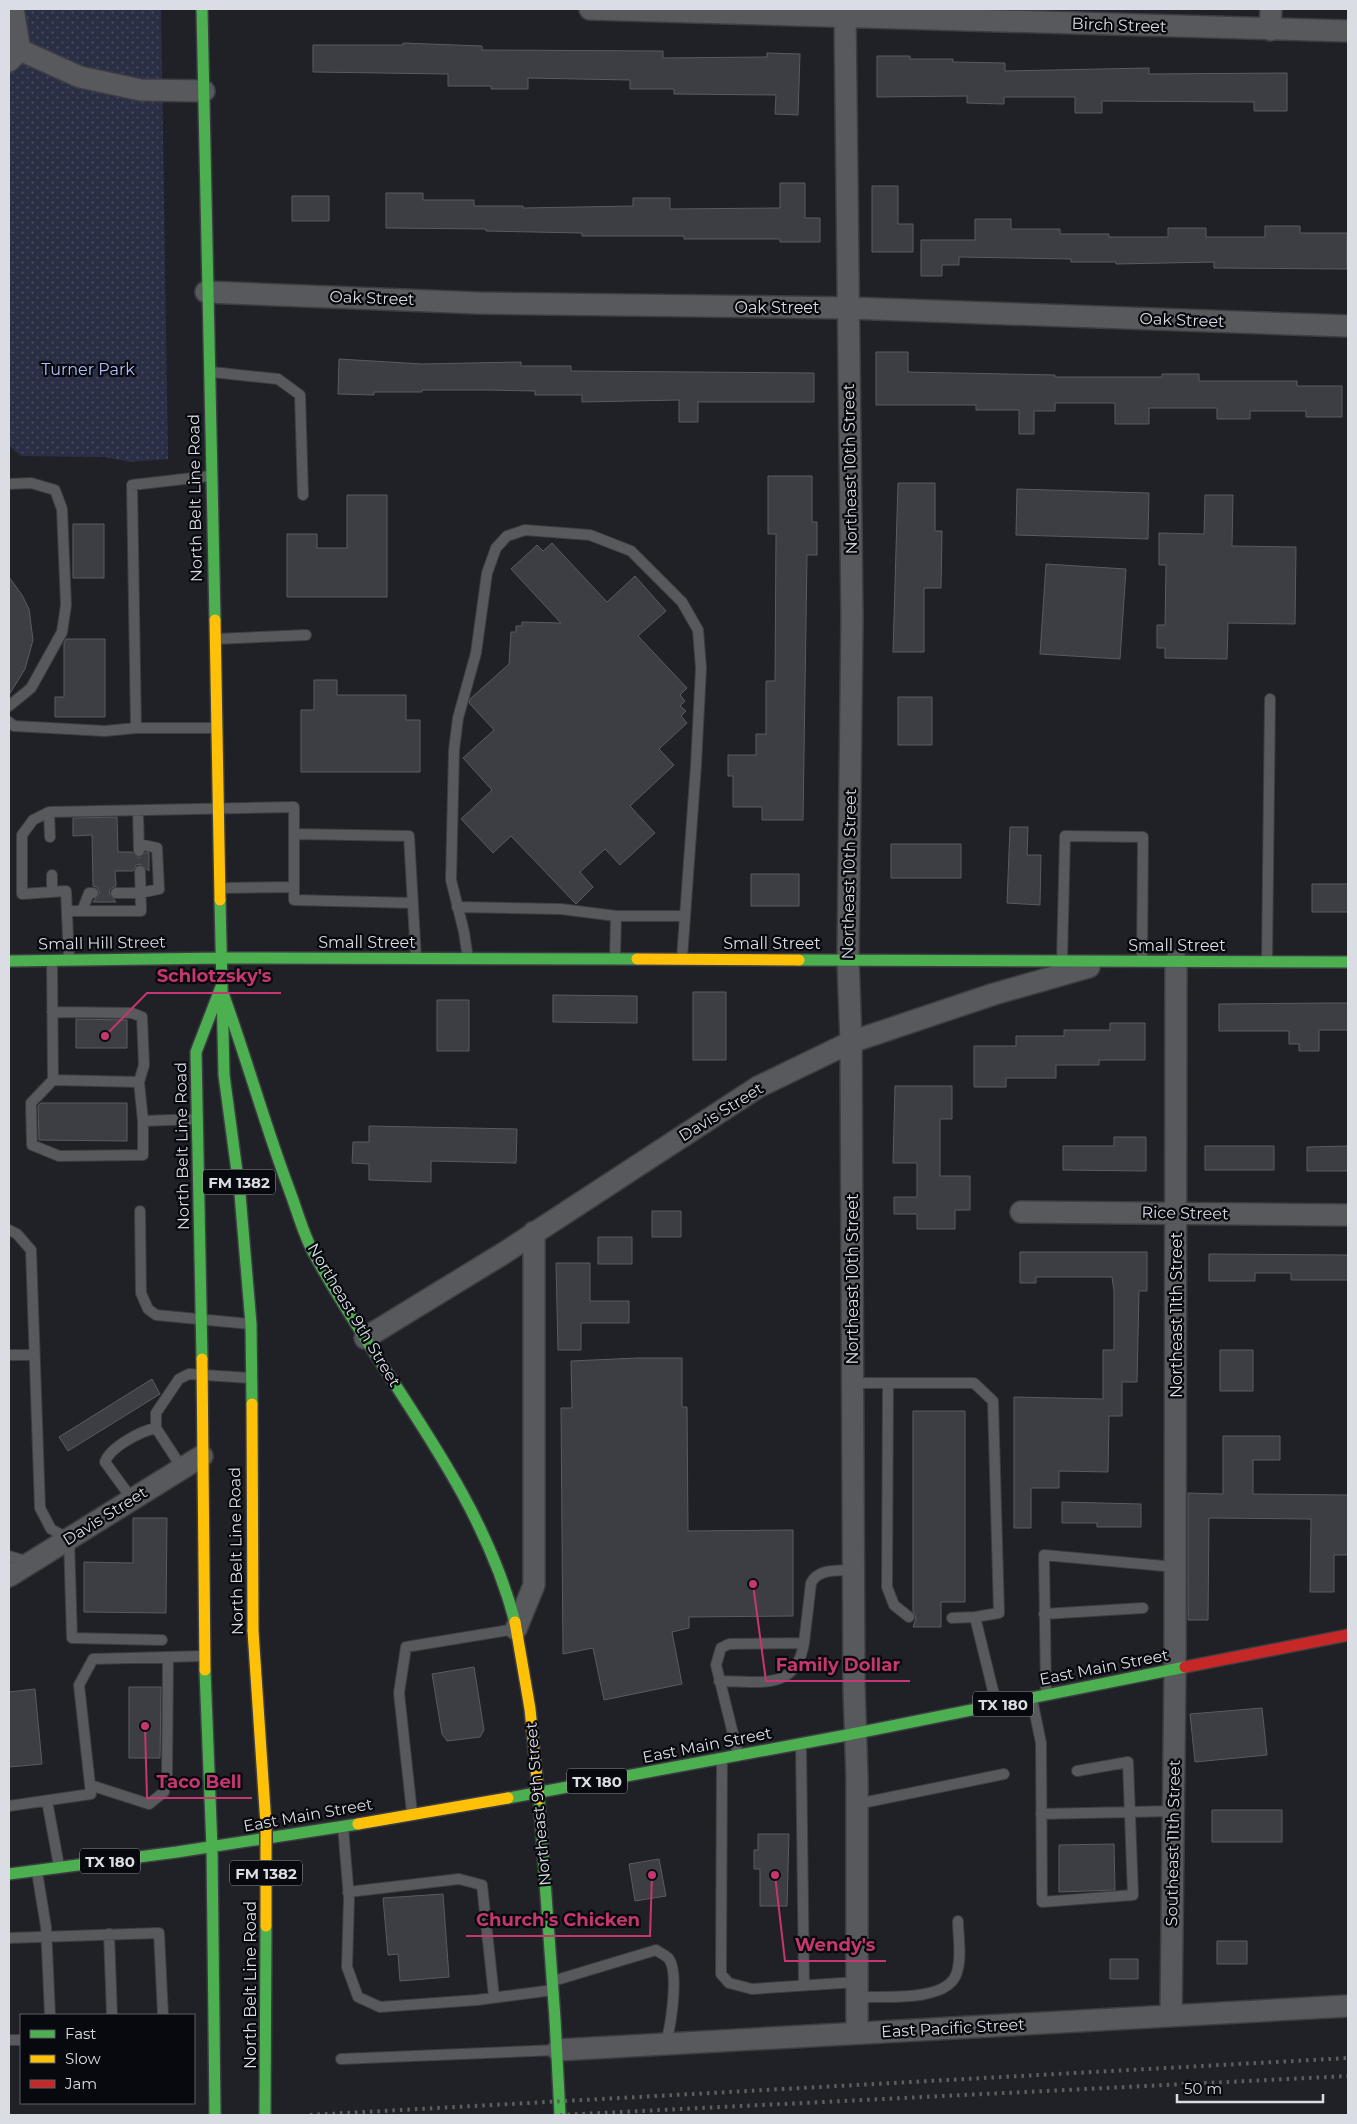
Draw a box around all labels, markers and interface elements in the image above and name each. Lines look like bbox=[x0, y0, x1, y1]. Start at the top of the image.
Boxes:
street label: Birch Street bbox=[1071, 14, 1167, 36]
street label: Oak Street bbox=[329, 287, 415, 309]
street label: Oak Street bbox=[735, 298, 820, 317]
street label: Oak Street bbox=[1139, 309, 1225, 331]
park label: Turner Park bbox=[41, 360, 135, 379]
street label: Northeast 10th Street bbox=[839, 383, 861, 555]
street label: North Belt Line Road bbox=[184, 414, 206, 582]
street label: Northeast 10th Street bbox=[838, 788, 860, 960]
street label: Small Hill Street bbox=[38, 932, 166, 954]
street label: Small Street bbox=[318, 933, 416, 952]
street label: Small Street bbox=[723, 934, 821, 953]
street label: Small Street bbox=[1128, 936, 1226, 955]
callout: Schlotzsky's bbox=[147, 960, 281, 993]
text: Schlotzsky's bbox=[157, 965, 272, 987]
street label: North Belt Line Road bbox=[171, 1062, 193, 1230]
street label: Davis Street bbox=[675, 1078, 767, 1145]
road number: FM 1382 bbox=[203, 1170, 275, 1194]
street label: Northeast 10th Street bbox=[843, 1193, 862, 1364]
street label: Rice Street bbox=[1141, 1203, 1229, 1223]
street label: Northeast 11th Street bbox=[1167, 1232, 1186, 1398]
street label: Northeast 9th Street bbox=[304, 1240, 405, 1391]
street label: North Belt Line Road bbox=[225, 1467, 247, 1635]
street label: Davis Street bbox=[59, 1482, 151, 1549]
street label: East Main Street bbox=[1038, 1645, 1171, 1689]
callout: Family Dollar bbox=[766, 1648, 910, 1681]
text: Family Dollar bbox=[776, 1654, 900, 1676]
road number: TX 180 bbox=[973, 1692, 1033, 1716]
street label: Northeast 9th Street bbox=[521, 1721, 555, 1887]
street label: East Main Street bbox=[641, 1723, 774, 1767]
street label: Southeast 11th Street bbox=[1162, 1759, 1184, 1927]
callout: Taco Bell bbox=[147, 1765, 252, 1798]
road number: TX 180 bbox=[567, 1768, 627, 1794]
text: Taco Bell bbox=[156, 1771, 242, 1793]
street label: East Main Street bbox=[242, 1794, 375, 1836]
road number: TX 180 bbox=[80, 1848, 140, 1874]
road number: FM 1382 bbox=[230, 1860, 302, 1886]
street label: North Belt Line Road bbox=[241, 1901, 260, 2069]
callout: Church's Chicken bbox=[466, 1903, 650, 1936]
text: Church's Chicken bbox=[476, 1909, 640, 1931]
callout: Wendy's bbox=[785, 1928, 886, 1961]
text: Wendy's bbox=[795, 1934, 876, 1956]
legend bbox=[20, 2014, 195, 2104]
street label: East Pacific Street bbox=[881, 2015, 1026, 2041]
text: Fast bbox=[65, 2024, 96, 2043]
text: Slow bbox=[65, 2049, 101, 2068]
scale bar bbox=[1177, 2072, 1323, 2104]
text: Jam bbox=[64, 2074, 97, 2093]
text: 50 m bbox=[1184, 2079, 1222, 2098]

